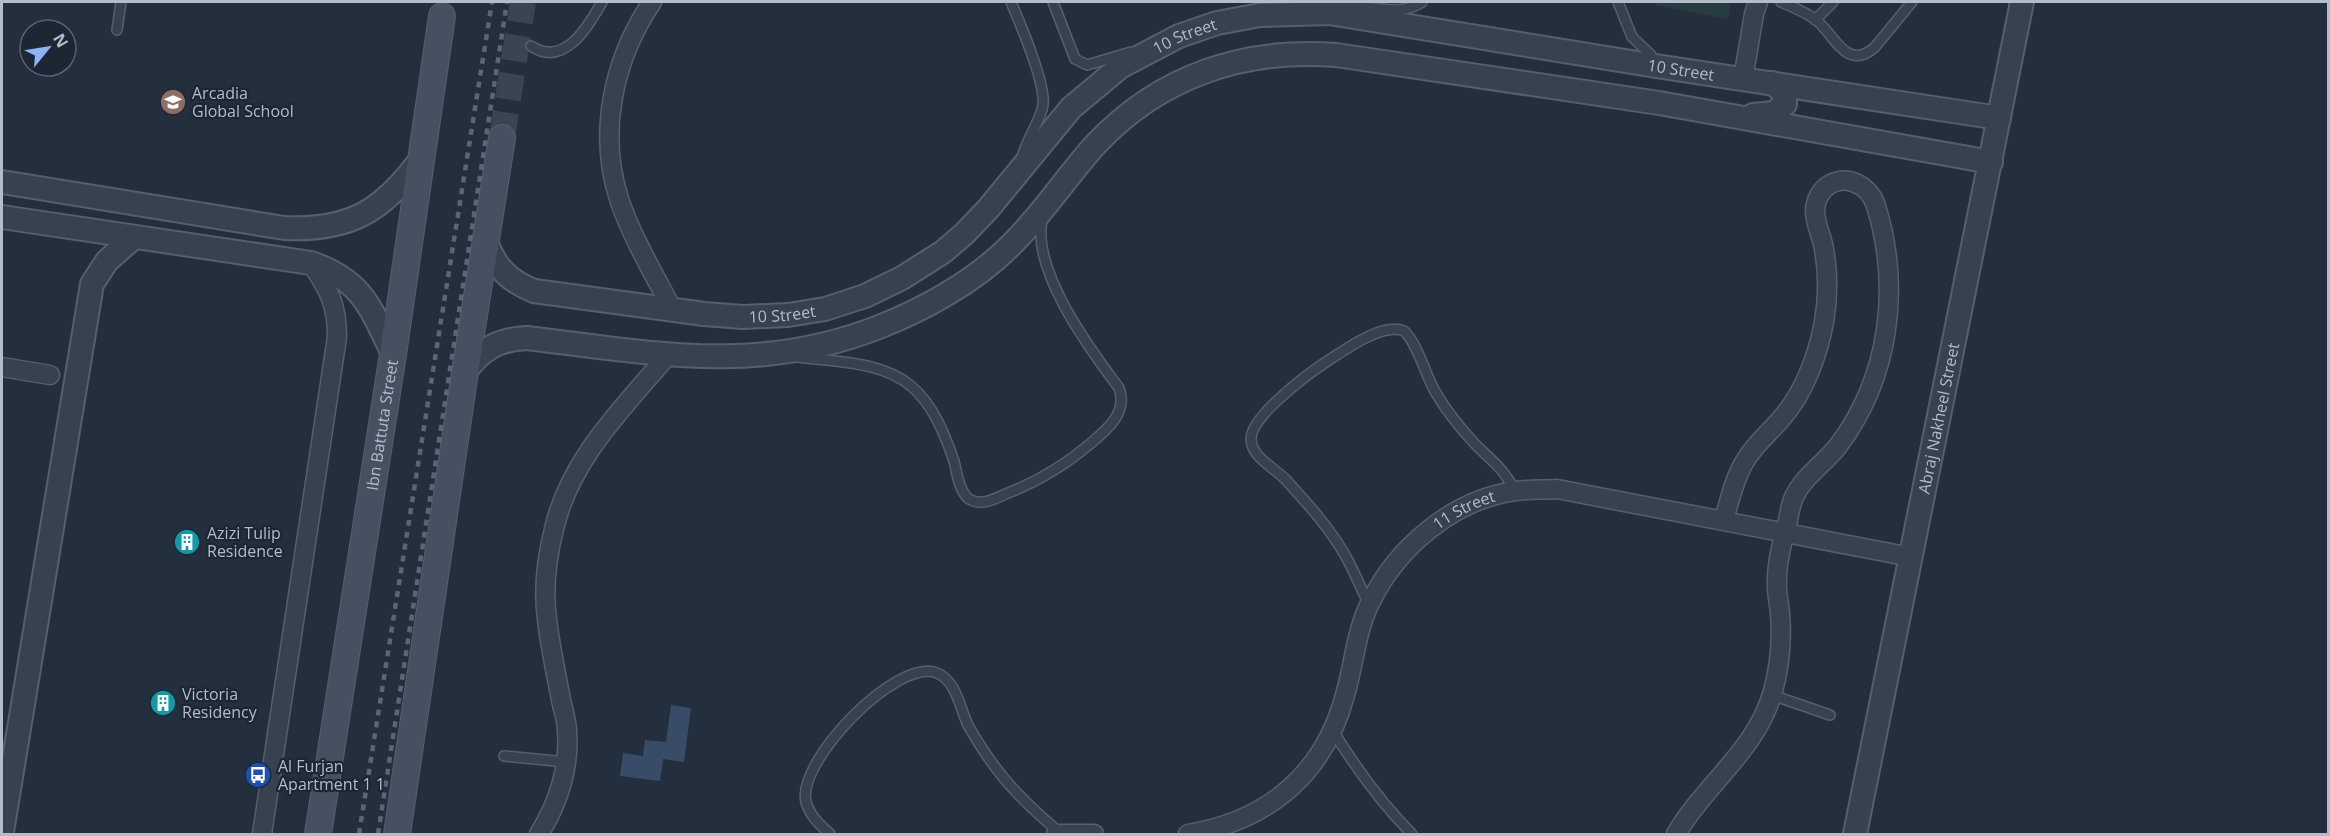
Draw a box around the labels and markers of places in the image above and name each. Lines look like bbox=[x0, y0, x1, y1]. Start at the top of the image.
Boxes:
place label: Arcadia Global School bbox=[192, 82, 294, 122]
school or university icon: Arcadia Global School bbox=[158, 87, 188, 117]
place label: Azizi Tulip Residence bbox=[207, 522, 283, 562]
building icon: Azizi Tulip Residence bbox=[172, 527, 202, 557]
place label: Victoria Residency bbox=[182, 683, 258, 723]
building icon: Victoria Residency bbox=[148, 688, 178, 718]
place label: Al Furjan Apartment 1 1 bbox=[278, 755, 385, 795]
bus stop icon: Al Furjan Apartment 1 1 bbox=[243, 760, 273, 790]

